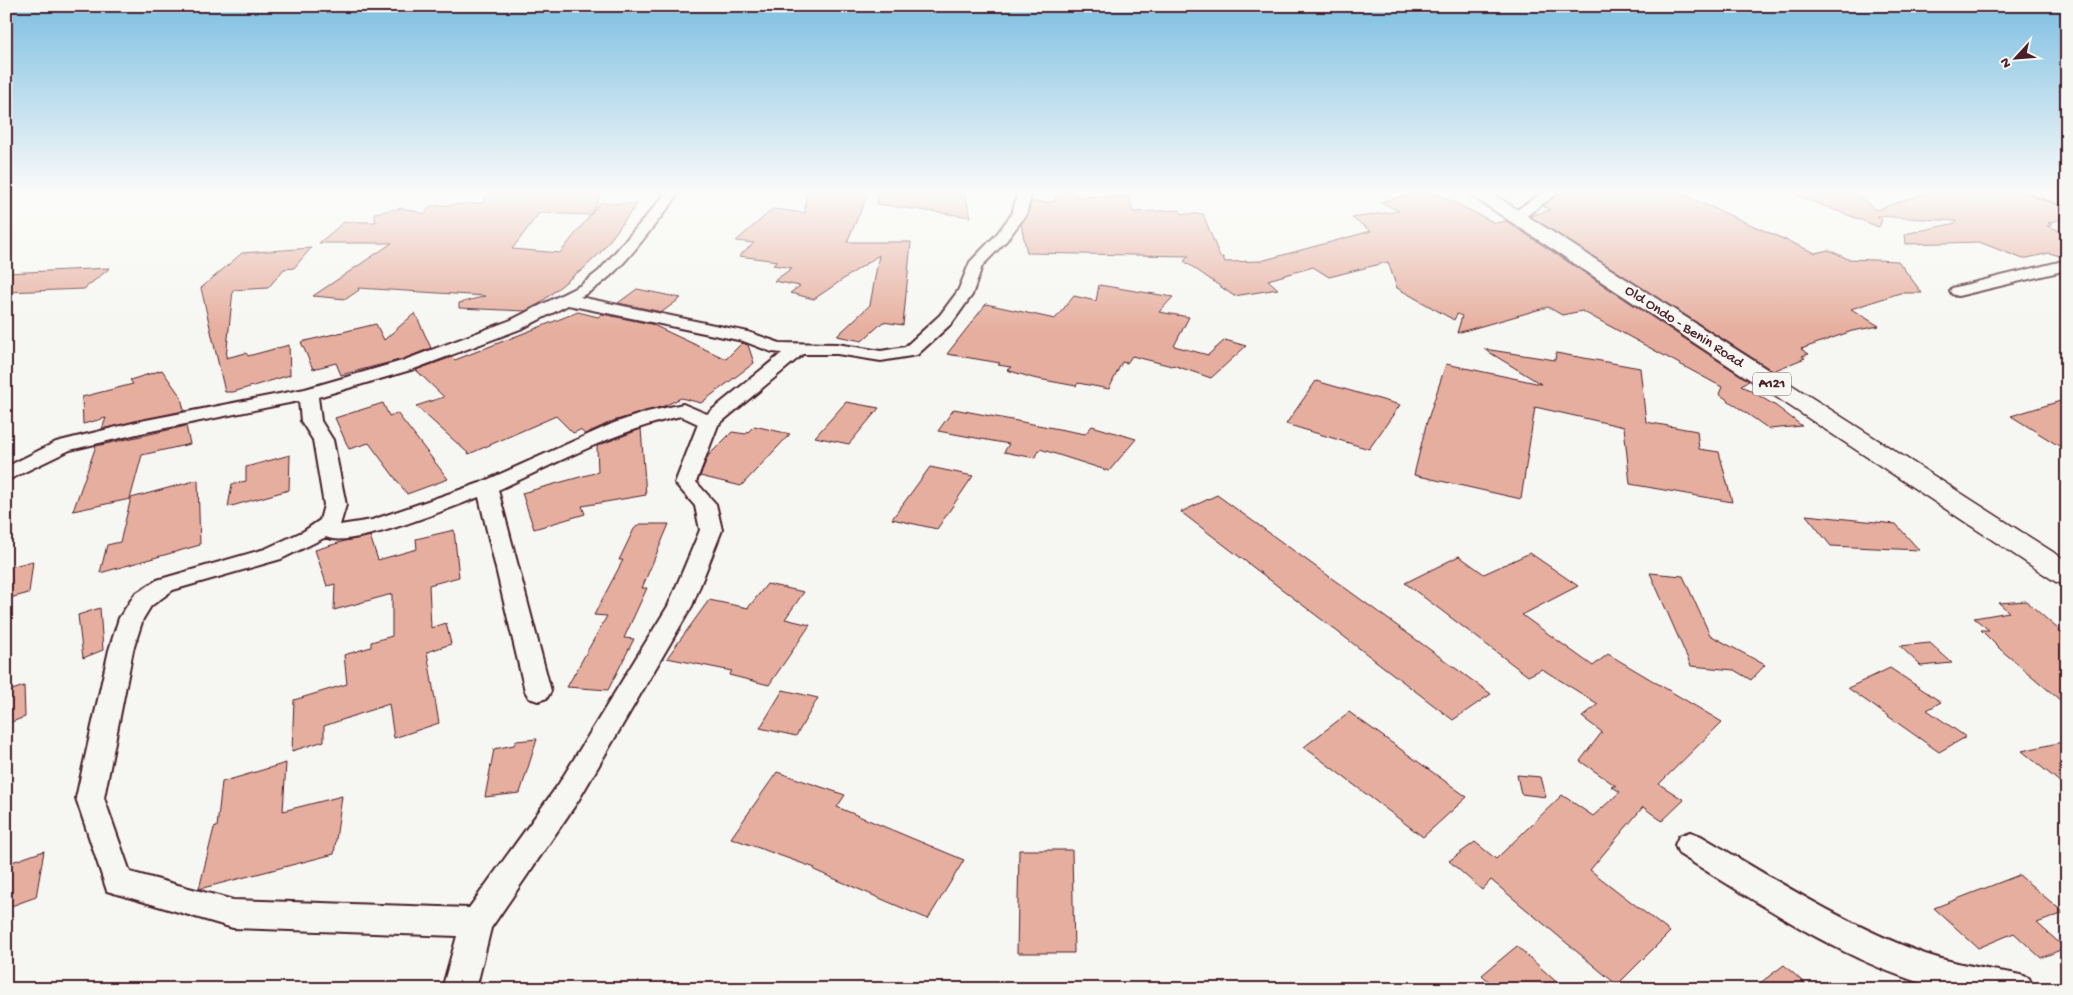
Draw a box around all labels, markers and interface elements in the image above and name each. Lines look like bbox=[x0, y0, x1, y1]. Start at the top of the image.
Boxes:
north arrow bbox=[1990, 32, 2040, 82]
text: N bbox=[1997, 55, 2016, 70]
street label: Old Ondo - Benin Road bbox=[1621, 282, 1748, 373]
road number: A121 bbox=[1753, 372, 1791, 396]

